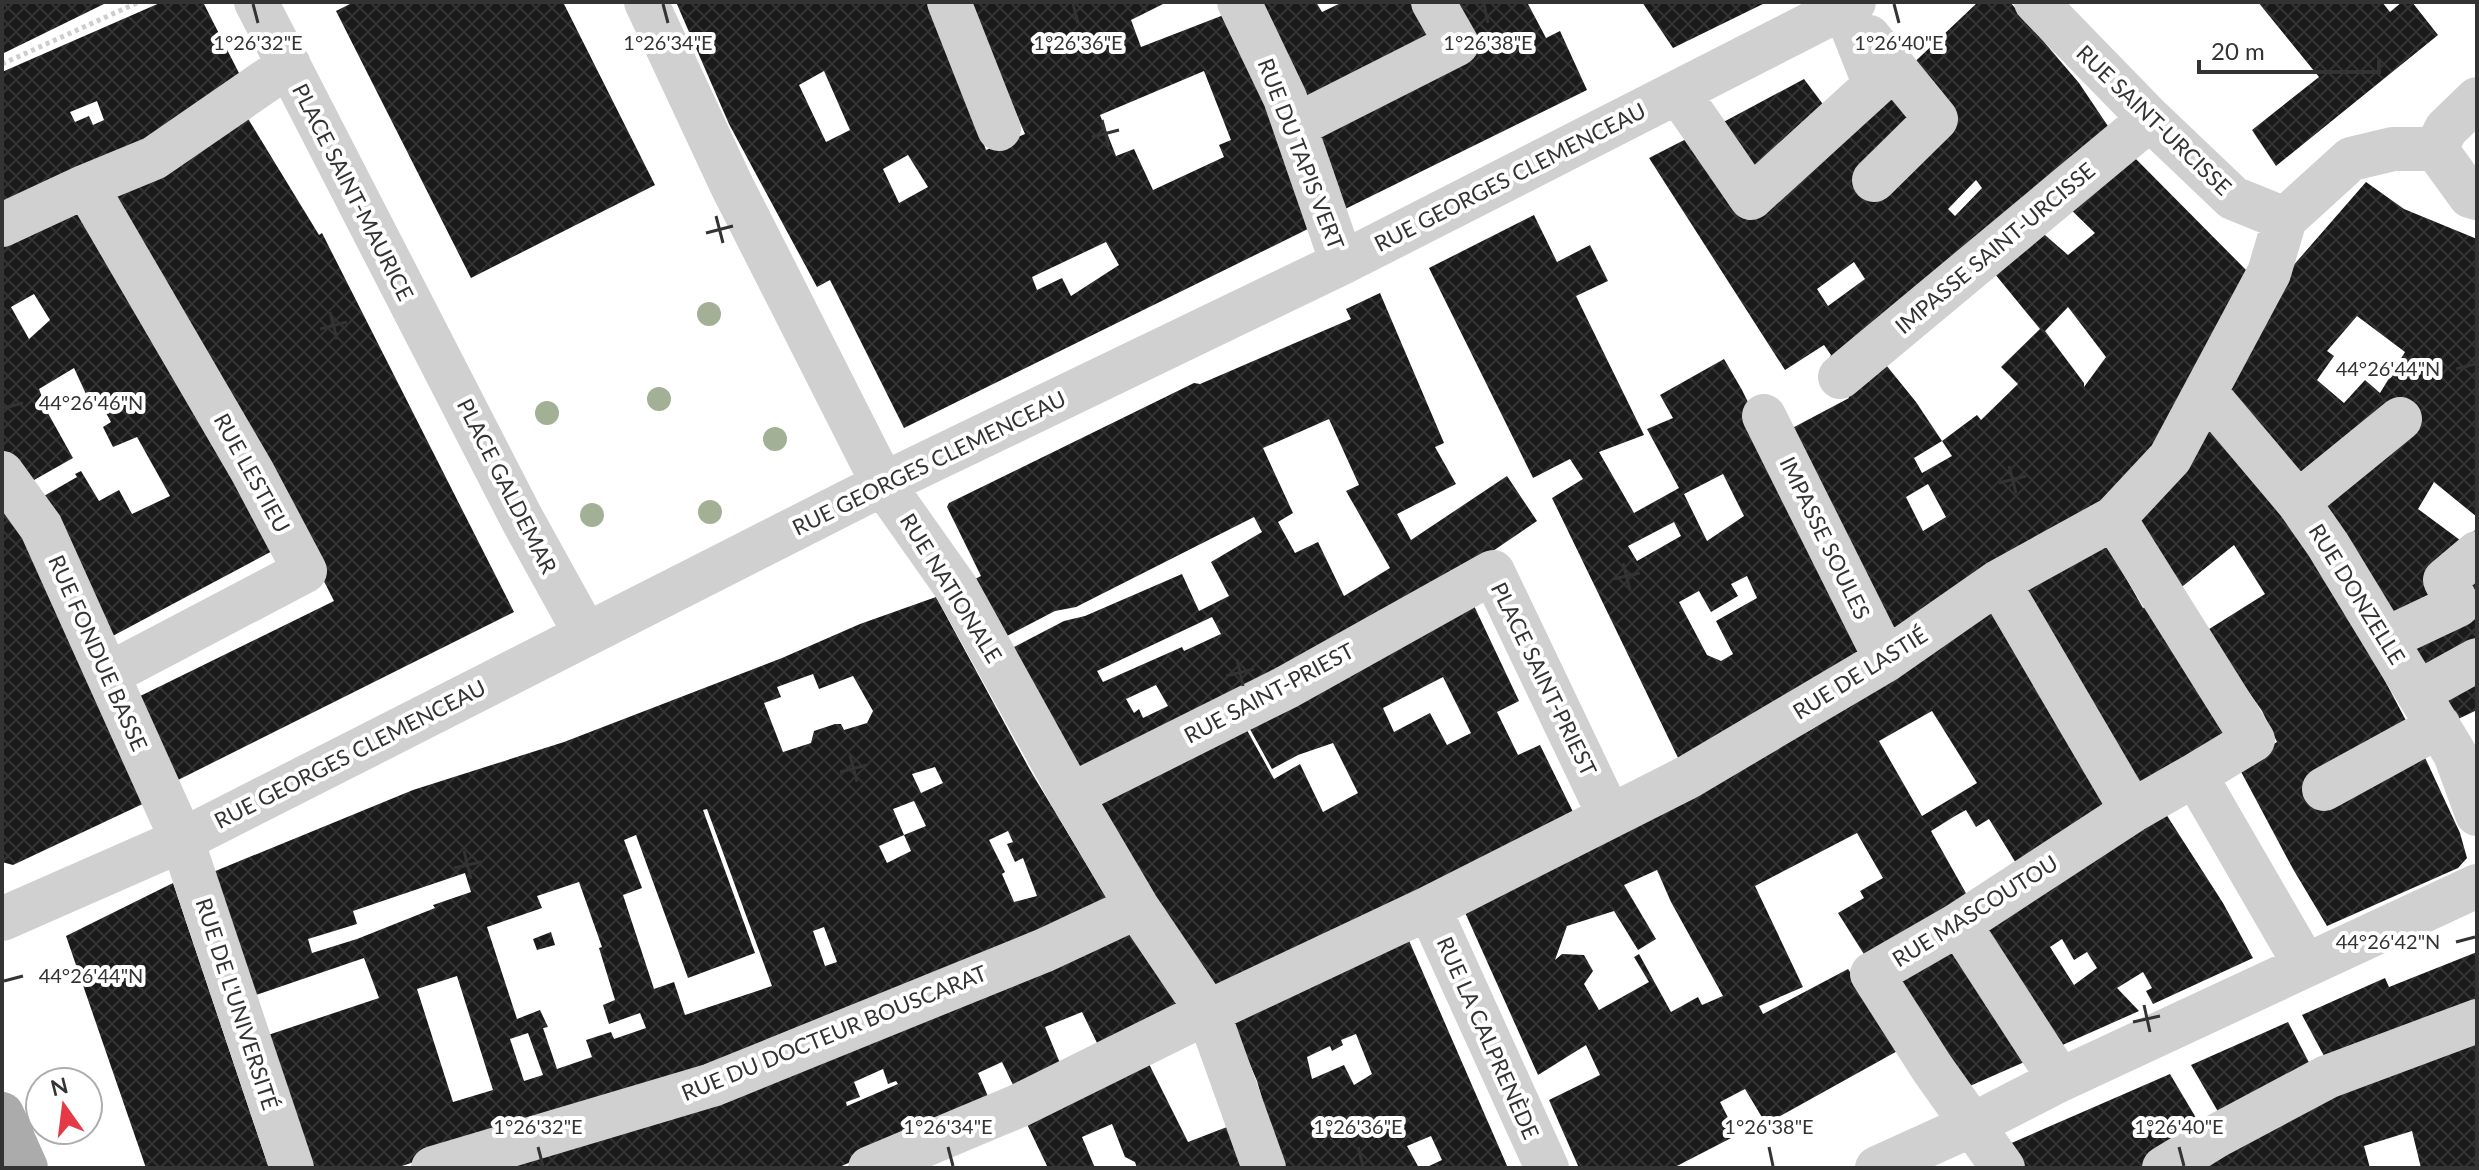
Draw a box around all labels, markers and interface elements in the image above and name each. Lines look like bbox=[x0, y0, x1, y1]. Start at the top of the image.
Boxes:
scale bar bbox=[2199, 24, 2379, 74]
text: 1°26'32"E bbox=[213, 30, 303, 54]
text: 1°26'34"E bbox=[623, 30, 713, 54]
text: 1°26'36"E bbox=[1033, 30, 1123, 54]
text: 1°26'38"E bbox=[1443, 30, 1533, 54]
text: 1°26'40"E bbox=[1854, 30, 1944, 54]
text: 20 m bbox=[2211, 36, 2265, 65]
street label: RUE SAINT-URCISSE bbox=[2071, 39, 2237, 200]
street label: RUE DU TAPIS VERT bbox=[1253, 54, 1350, 253]
street label: PLACE SAINT-MAURICE bbox=[287, 79, 420, 305]
street label: RUE GEORGES CLEMENCEAU bbox=[1370, 96, 1650, 257]
street label: IMPASSE SAINT-URCISSE bbox=[1889, 156, 2100, 339]
text: 44°26'44"N bbox=[2336, 356, 2440, 380]
street label: RUE GEORGES CLEMENCEAU bbox=[788, 384, 1070, 541]
text: 44°26'46"N bbox=[39, 390, 143, 414]
street label: PLACE GALDEMAR bbox=[452, 394, 563, 578]
street label: RUE LESTIEU bbox=[209, 408, 296, 537]
street label: IMPASSE SOULES bbox=[1774, 452, 1876, 623]
street label: RUE NATIONALE bbox=[895, 508, 1008, 667]
street label: RUE DONZELLE bbox=[2303, 518, 2411, 669]
street label: RUE FONDUE BASSE bbox=[43, 551, 154, 755]
street label: PLACE SAINT-PRIEST bbox=[1486, 578, 1603, 780]
street label: RUE DE LASTIÉ bbox=[1788, 621, 1932, 725]
street label: RUE SAINT-PRIEST bbox=[1179, 636, 1358, 749]
street label: RUE GEORGES CLEMENCEAU bbox=[210, 673, 490, 834]
street label: RUE MASCOUTOU bbox=[1887, 849, 2062, 972]
street label: RUE DE L'UNIVERSITÉ bbox=[190, 894, 284, 1113]
text: 44°26'42"N bbox=[2336, 929, 2440, 953]
street label: RUE LA CALPRENÈDE bbox=[1432, 932, 1545, 1143]
street label: RUE DU DOCTEUR BOUSCARAT bbox=[677, 959, 990, 1106]
text: 44°26'44"N bbox=[39, 963, 143, 987]
north arrow bbox=[24, 1066, 104, 1146]
text: N bbox=[48, 1071, 71, 1101]
text: 1°26'32"E bbox=[493, 1114, 583, 1138]
text: 1°26'34"E bbox=[903, 1114, 993, 1138]
text: 1°26'36"E bbox=[1313, 1114, 1403, 1138]
text: 1°26'38"E bbox=[1724, 1114, 1814, 1138]
text: 1°26'40"E bbox=[2134, 1114, 2224, 1138]

